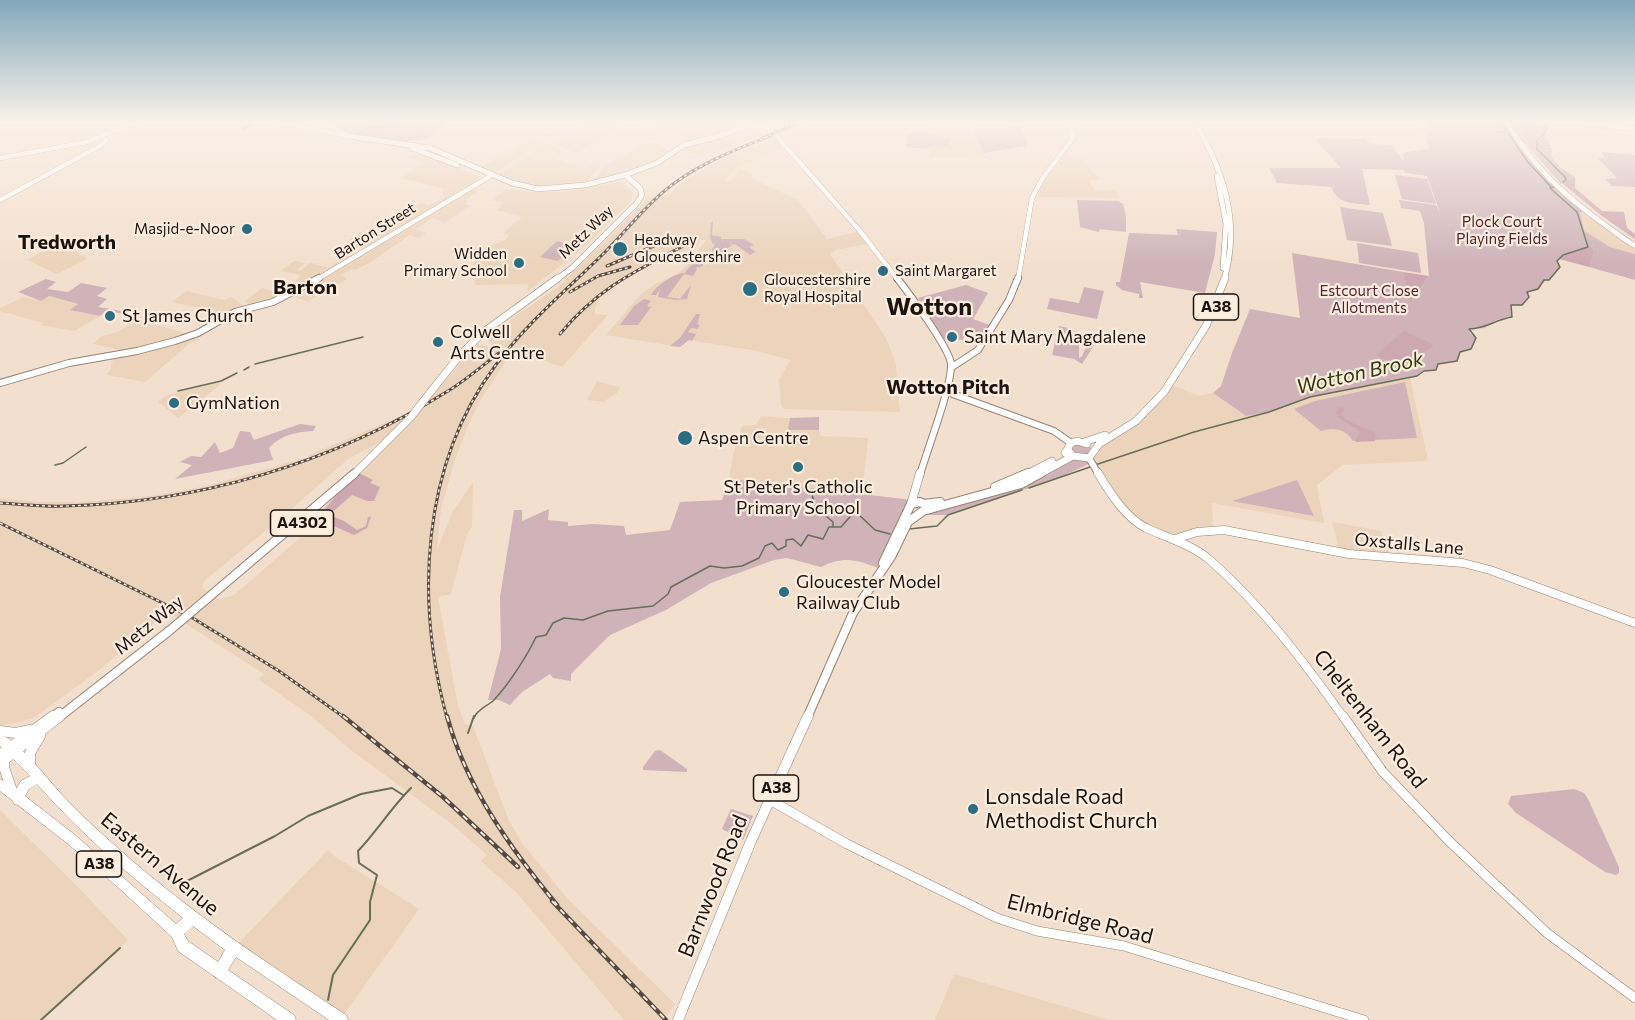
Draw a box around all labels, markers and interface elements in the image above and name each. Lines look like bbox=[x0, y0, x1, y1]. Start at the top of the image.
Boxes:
street label: Barton Street bbox=[331, 199, 419, 263]
street label: Metz Way bbox=[555, 202, 617, 262]
park label: Plock Court Playing Fields bbox=[1456, 213, 1548, 248]
place label: Masjid-e-Noor bbox=[134, 220, 235, 238]
marker: Masjid-e-Noor bbox=[240, 222, 254, 236]
district label: Tredworth bbox=[18, 230, 116, 254]
place label: Headway Gloucestershire bbox=[634, 231, 741, 266]
marker: Headway Gloucestershire bbox=[611, 240, 629, 258]
place label: Widden Primary School bbox=[404, 245, 507, 280]
marker: Widden Primary School bbox=[512, 256, 526, 270]
place label: Saint Margaret bbox=[895, 262, 997, 280]
marker: Saint Margaret bbox=[876, 264, 890, 278]
place label: Gloucestershire Royal Hospital bbox=[764, 271, 871, 306]
district label: Barton bbox=[273, 275, 337, 299]
marker: Gloucestershire Royal Hospital bbox=[741, 280, 759, 298]
park label: Estcourt Close Allotments bbox=[1319, 282, 1419, 317]
district label: Wotton bbox=[886, 293, 972, 321]
road number: A38 bbox=[1194, 294, 1238, 320]
place label: St James Church bbox=[122, 305, 253, 327]
marker: St James Church bbox=[103, 309, 117, 323]
place label: Colwell Arts Centre bbox=[450, 321, 545, 364]
place label: Saint Mary Magdalene bbox=[964, 326, 1146, 348]
marker: Saint Mary Magdalene bbox=[945, 330, 959, 344]
marker: Colwell Arts Centre bbox=[431, 335, 445, 349]
water label: Wotton Brook bbox=[1294, 347, 1426, 399]
district label: Wotton Pitch bbox=[886, 375, 1010, 399]
place label: GymNation bbox=[186, 392, 280, 414]
marker: GymNation bbox=[167, 396, 181, 410]
place label: Aspen Centre bbox=[698, 427, 808, 449]
marker: Aspen Centre bbox=[676, 429, 694, 447]
marker: St Peter's Catholic Primary School bbox=[791, 460, 805, 474]
place label: St Peter's Catholic Primary School bbox=[723, 476, 873, 518]
road number: A4302 bbox=[270, 510, 334, 536]
street label: Oxstalls Lane bbox=[1354, 528, 1464, 560]
place label: Gloucester Model Railway Club bbox=[796, 571, 941, 614]
marker: Gloucester Model Railway Club bbox=[777, 585, 791, 599]
street label: Metz Way bbox=[110, 591, 188, 659]
street label: Cheltenham Road bbox=[1308, 645, 1432, 793]
road number: A38 bbox=[754, 775, 798, 801]
place label: Lonsdale Road Methodist Church bbox=[985, 784, 1157, 834]
marker: Lonsdale Road Methodist Church bbox=[966, 802, 980, 816]
street label: Eastern Avenue bbox=[96, 807, 224, 921]
street label: Barnwood Road bbox=[673, 811, 753, 961]
road number: A38 bbox=[76, 851, 122, 877]
street label: Elmbridge Road bbox=[1004, 889, 1156, 949]

